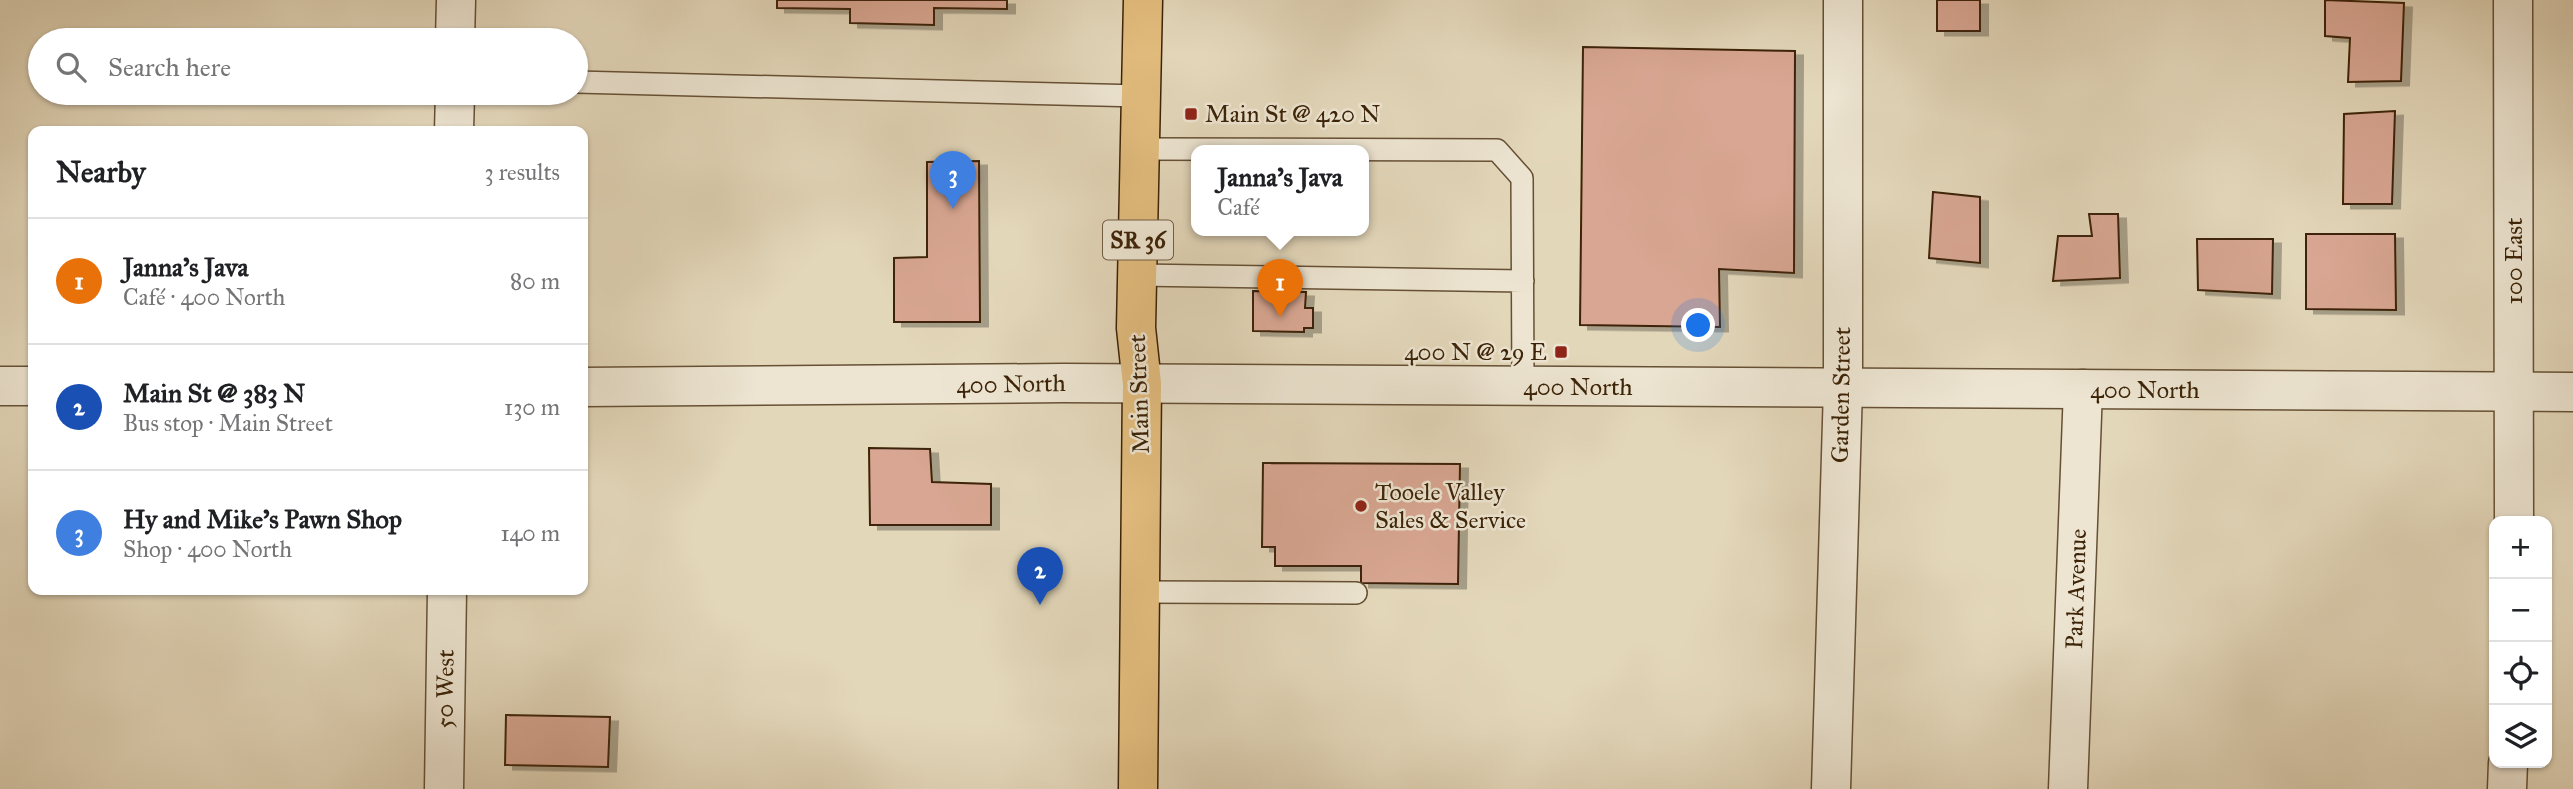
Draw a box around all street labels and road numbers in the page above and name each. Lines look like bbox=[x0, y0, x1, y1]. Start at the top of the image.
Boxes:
street label: 100 East bbox=[2499, 217, 2529, 305]
road number: SR 36 bbox=[1103, 220, 1173, 260]
street label: Garden Street bbox=[1825, 326, 1857, 463]
street label: Main Street bbox=[1122, 333, 1156, 454]
street label: 400 North bbox=[956, 368, 1066, 400]
street label: 400 North bbox=[1523, 372, 1633, 402]
street label: 400 North bbox=[2090, 375, 2200, 405]
street label: Park Avenue bbox=[2059, 528, 2093, 650]
street label: 50 West bbox=[429, 649, 461, 729]

